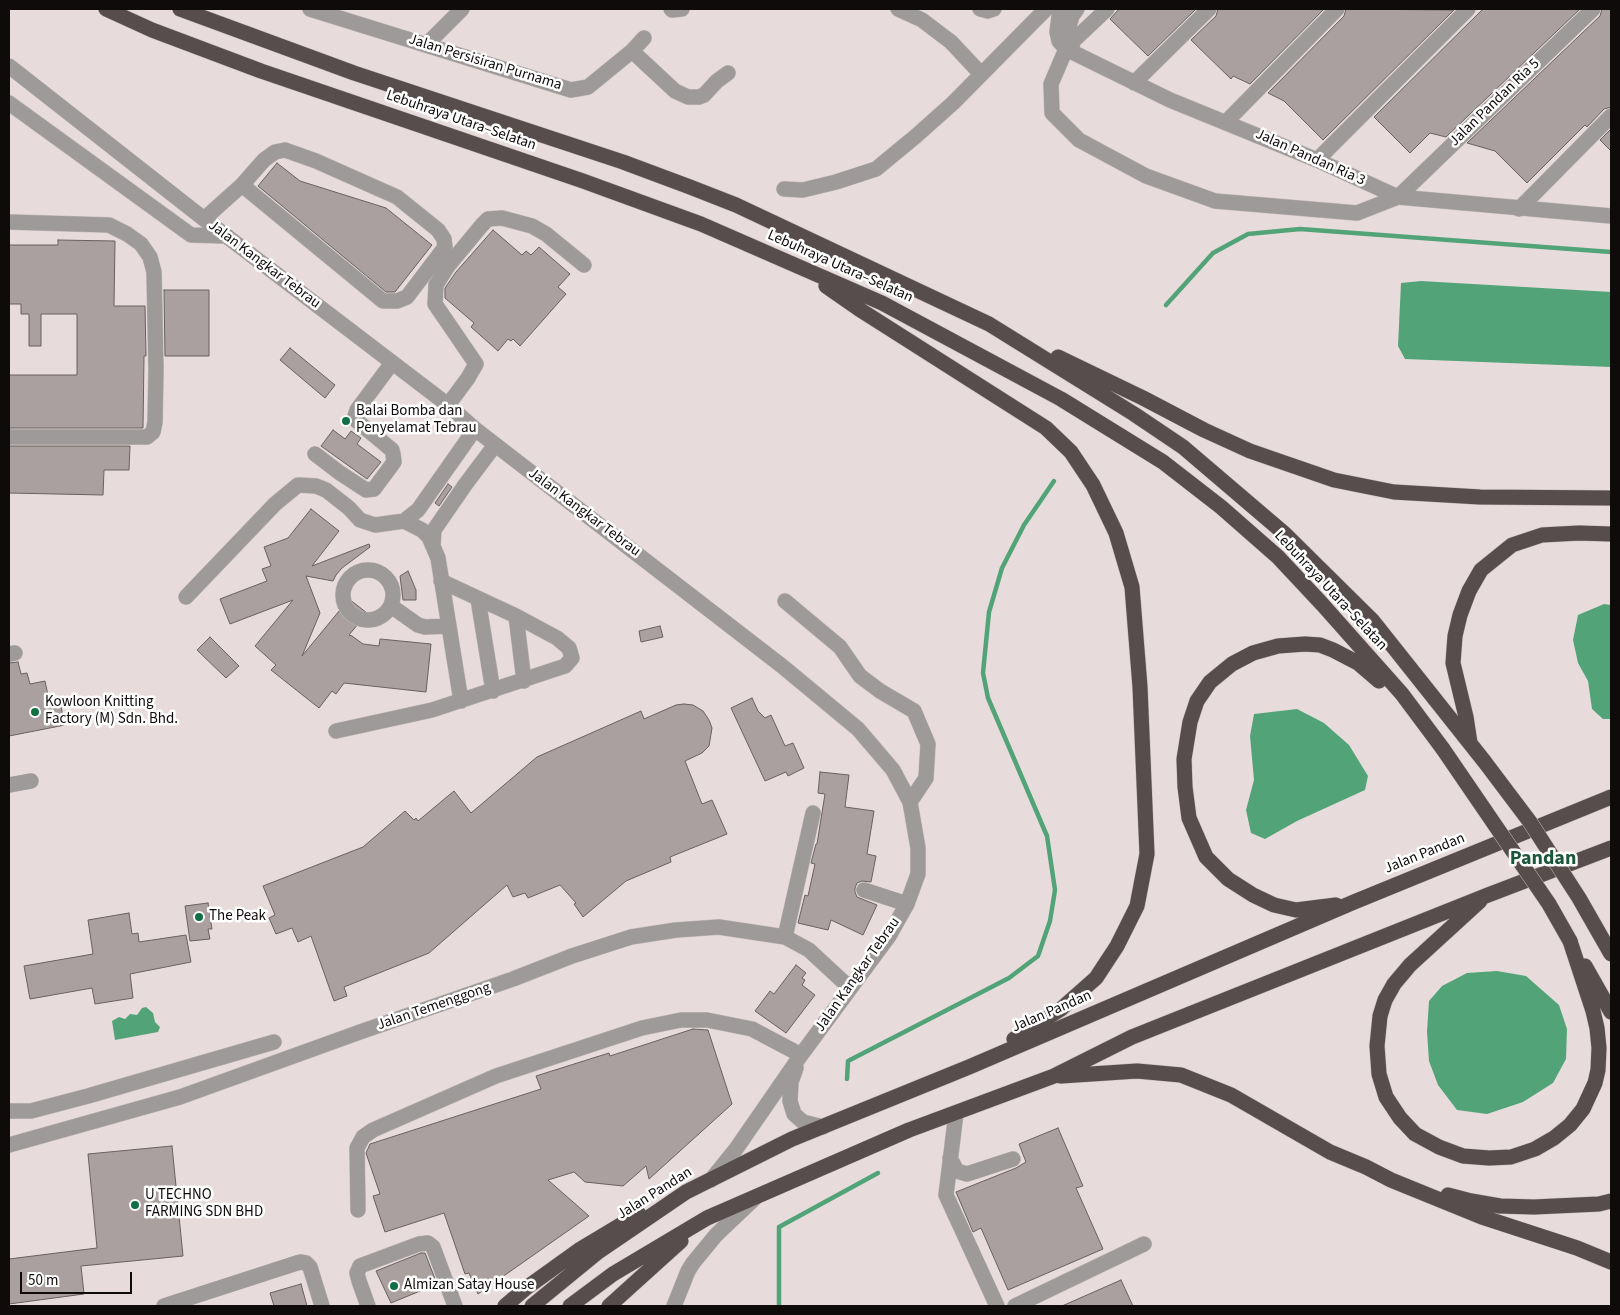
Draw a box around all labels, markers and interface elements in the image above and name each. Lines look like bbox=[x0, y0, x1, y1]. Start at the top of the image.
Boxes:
street label: Jalan Persisiran Purnama bbox=[406, 31, 564, 95]
street label: Jalan Pandan Ria 5 bbox=[1446, 55, 1544, 151]
street label: Lebuhraya Utara–Selatan bbox=[384, 87, 538, 155]
street label: Jalan Pandan Ria 3 bbox=[1252, 126, 1368, 190]
street label: Jalan Kangkar Tebrau bbox=[204, 217, 324, 313]
street label: Lebuhraya Utara–Selatan bbox=[764, 227, 916, 307]
place label: Balai Bomba dan Penyelamat Tebrau bbox=[356, 403, 477, 438]
marker: Balai Bomba dan Penyelamat Tebrau bbox=[340, 415, 352, 427]
street label: Jalan Kangkar Tebrau bbox=[524, 465, 644, 561]
street label: Lebuhraya Utara–Selatan bbox=[1270, 527, 1390, 655]
place label: Kowloon Knitting Factory (M) Sdn. Bhd. bbox=[45, 694, 178, 729]
marker: Kowloon Knitting Factory (M) Sdn. Bhd. bbox=[29, 706, 41, 718]
street label: Jalan Pandan bbox=[1382, 830, 1468, 878]
district label: Pandan bbox=[1510, 848, 1576, 872]
place label: The Peak bbox=[209, 908, 266, 926]
marker: The Peak bbox=[193, 911, 205, 923]
street label: Jalan Kangkar Tebrau bbox=[812, 914, 904, 1036]
street label: Jalan Temenggong bbox=[375, 979, 493, 1035]
street label: Jalan Pandan bbox=[1009, 987, 1095, 1037]
street label: Jalan Pandan bbox=[614, 1164, 696, 1224]
place label: U TECHNO FARMING SDN BHD bbox=[145, 1187, 263, 1222]
marker: U TECHNO FARMING SDN BHD bbox=[129, 1199, 141, 1211]
scale bar bbox=[22, 1262, 135, 1294]
text: 50 m bbox=[28, 1270, 58, 1291]
place label: Almizan Satay House bbox=[404, 1277, 534, 1295]
marker: Almizan Satay House bbox=[388, 1280, 400, 1292]

